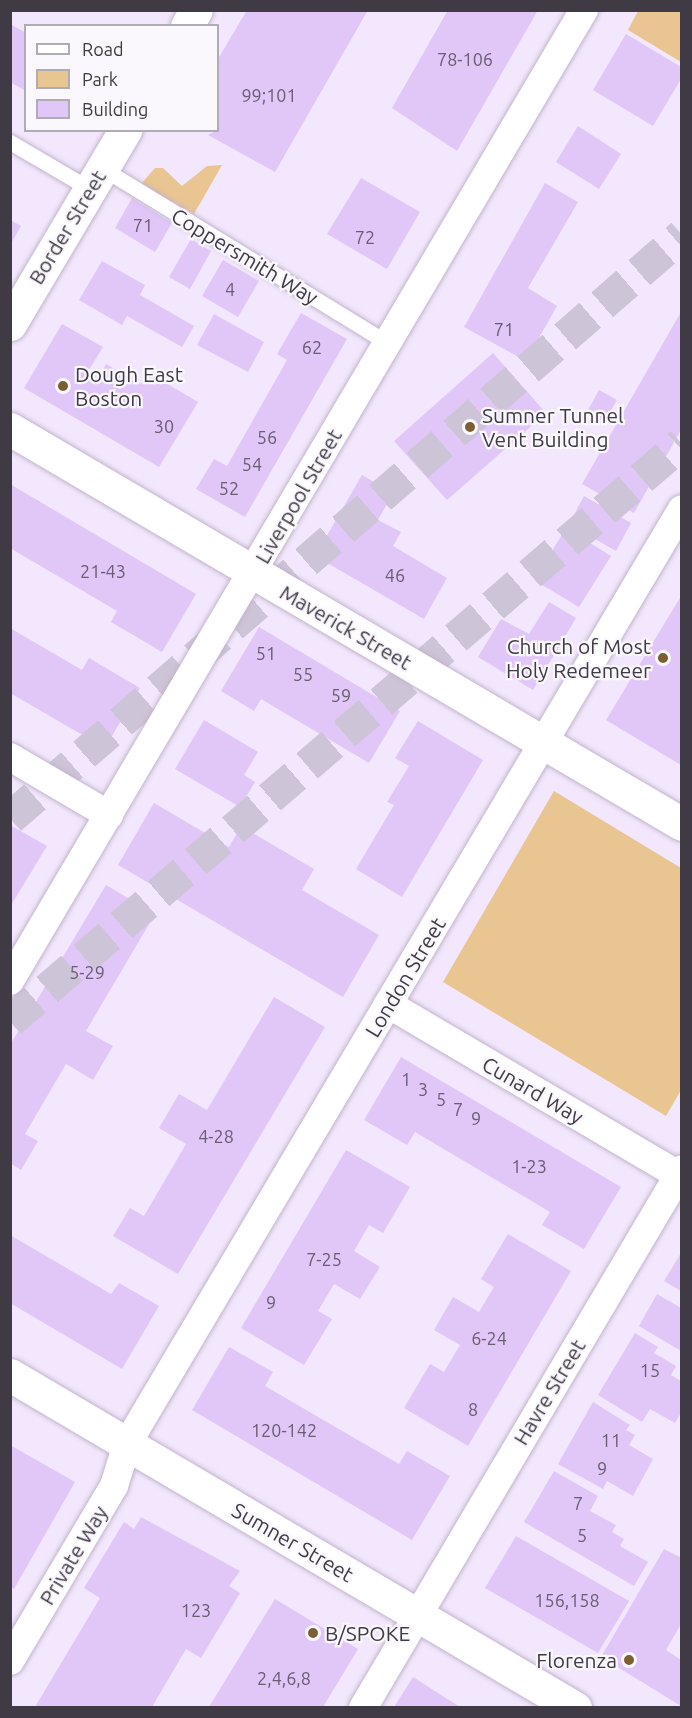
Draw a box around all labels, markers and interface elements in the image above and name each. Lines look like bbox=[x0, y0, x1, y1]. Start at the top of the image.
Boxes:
legend bbox=[24, 24, 219, 132]
text: Road bbox=[82, 39, 124, 59]
house number: 78-106 bbox=[437, 48, 493, 70]
text: Park bbox=[82, 69, 118, 89]
house number: 99;101 bbox=[241, 84, 297, 106]
text: Building bbox=[82, 99, 148, 119]
street label: Border Street bbox=[23, 165, 111, 289]
street label: Coppersmith Way bbox=[167, 202, 323, 310]
house number: 71 bbox=[133, 214, 153, 236]
house number: 72 bbox=[355, 226, 375, 248]
house number: 4 bbox=[225, 278, 235, 300]
house number: 71 bbox=[494, 318, 514, 340]
house number: 62 bbox=[302, 336, 322, 358]
place label: Dough East Boston bbox=[75, 361, 183, 411]
marker: Dough East Boston bbox=[56, 379, 70, 393]
place label: Sumner Tunnel Vent Building bbox=[482, 402, 624, 452]
house number: 30 bbox=[154, 415, 174, 437]
marker: Sumner Tunnel Vent Building bbox=[463, 420, 477, 434]
street label: Liverpool Street bbox=[249, 424, 347, 568]
house number: 56 bbox=[257, 426, 277, 448]
house number: 54 bbox=[242, 453, 262, 475]
house number: 52 bbox=[219, 477, 239, 499]
house number: 21-43 bbox=[80, 560, 126, 582]
house number: 46 bbox=[385, 564, 405, 586]
street label: Maverick Street bbox=[276, 579, 416, 675]
place label: Church of Most Holy Redemeer bbox=[506, 633, 651, 683]
house number: 51 bbox=[256, 642, 276, 664]
marker: Church of Most Holy Redemeer bbox=[656, 651, 670, 665]
house number: 55 bbox=[293, 663, 313, 685]
house number: 59 bbox=[331, 684, 351, 706]
street label: London Street bbox=[359, 913, 451, 1041]
house number: 5-29 bbox=[69, 961, 105, 983]
street label: Cunard Way bbox=[478, 1051, 588, 1129]
house number: 1 bbox=[401, 1068, 411, 1090]
house number: 3 bbox=[418, 1078, 428, 1100]
house number: 5 bbox=[436, 1088, 446, 1110]
house number: 7 bbox=[453, 1098, 463, 1120]
house number: 9 bbox=[471, 1107, 481, 1129]
house number: 4-28 bbox=[198, 1125, 234, 1147]
house number: 1-23 bbox=[511, 1155, 547, 1177]
house number: 7-25 bbox=[306, 1248, 342, 1270]
house number: 9 bbox=[266, 1291, 276, 1313]
house number: 6-24 bbox=[471, 1327, 507, 1349]
street label: Havre Street bbox=[508, 1335, 590, 1449]
house number: 15 bbox=[640, 1359, 660, 1381]
house number: 8 bbox=[468, 1398, 478, 1420]
house number: 120-142 bbox=[251, 1419, 317, 1441]
house number: 11 bbox=[601, 1429, 621, 1451]
house number: 9 bbox=[597, 1457, 607, 1479]
house number: 7 bbox=[573, 1492, 583, 1514]
street label: Sumner Street bbox=[228, 1497, 358, 1587]
street label: Private Way bbox=[34, 1501, 112, 1609]
house number: 5 bbox=[577, 1524, 587, 1546]
house number: 156,158 bbox=[534, 1589, 600, 1611]
house number: 123 bbox=[181, 1599, 211, 1621]
place label: B/SPOKE bbox=[325, 1620, 410, 1646]
marker: B/SPOKE bbox=[306, 1626, 320, 1640]
place label: Florenza bbox=[536, 1647, 617, 1673]
marker: Florenza bbox=[622, 1653, 636, 1667]
house number: 2,4,6,8 bbox=[257, 1667, 311, 1689]

